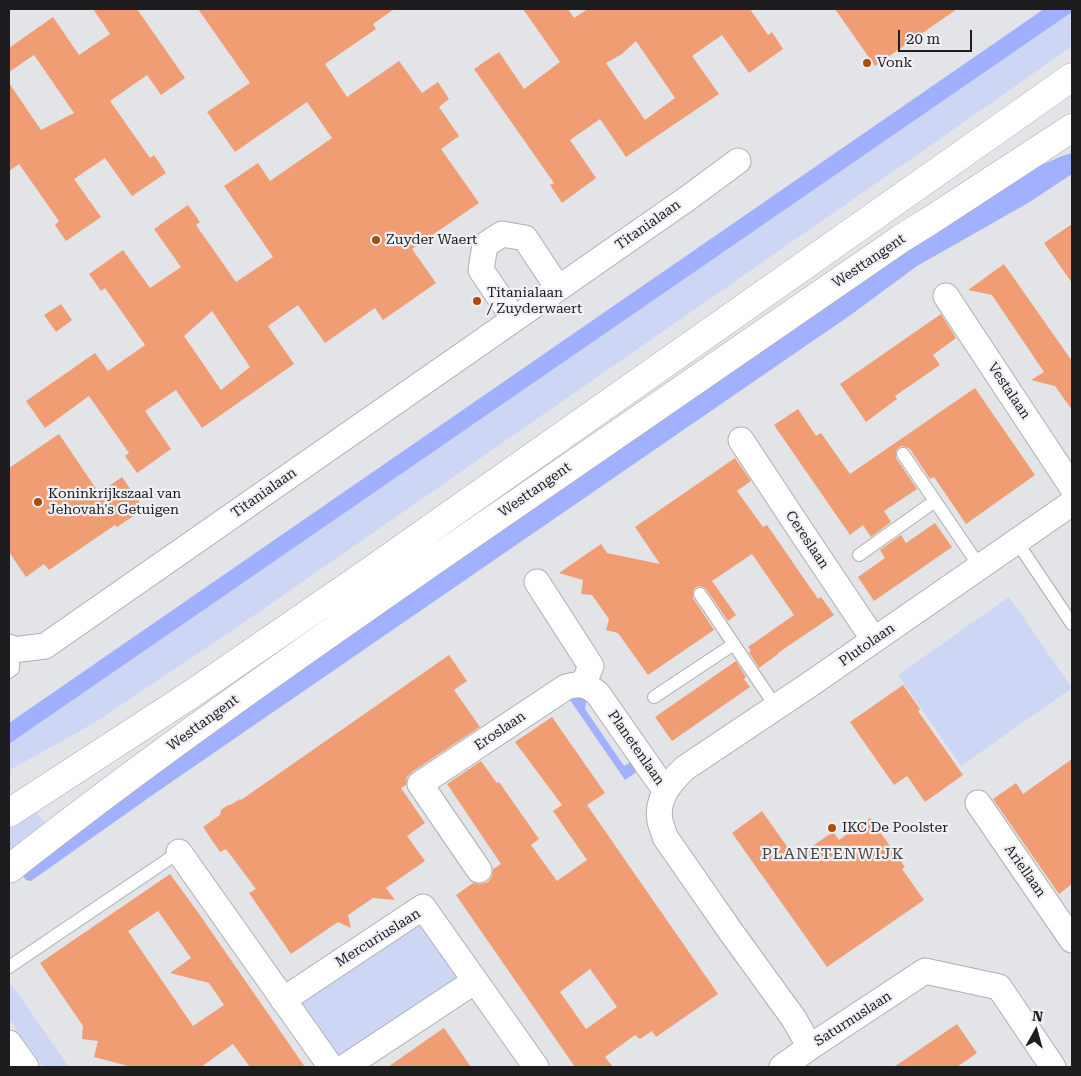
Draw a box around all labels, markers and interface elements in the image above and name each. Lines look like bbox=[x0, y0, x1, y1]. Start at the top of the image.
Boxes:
scale bar bbox=[901, 20, 975, 52]
text: 20 m bbox=[906, 30, 940, 48]
place label: Vonk bbox=[877, 55, 912, 71]
marker: Vonk bbox=[861, 57, 873, 69]
street label: Titanialaan bbox=[612, 196, 684, 254]
street label: Westtangent bbox=[829, 230, 909, 292]
place label: Zuyder Waert bbox=[386, 232, 477, 248]
marker: Zuyder Waert bbox=[370, 234, 382, 246]
place label: Titanialaan / Zuyderwaert bbox=[487, 285, 582, 318]
marker: Titanialaan / Zuyderwaert bbox=[471, 295, 483, 307]
street label: Vestalaan bbox=[984, 360, 1034, 422]
street label: Westtangent bbox=[496, 459, 574, 521]
street label: Titanialaan bbox=[228, 464, 300, 522]
place label: Koninkrijkszaal van Jehovah's Getuigen bbox=[48, 486, 181, 518]
marker: Koninkrijkszaal van Jehovah's Getuigen bbox=[32, 496, 44, 508]
street label: Cereslaan bbox=[782, 508, 832, 572]
street label: Plutolaan bbox=[836, 620, 898, 670]
street label: Westtangent bbox=[164, 691, 242, 755]
street label: Planetenlaan bbox=[604, 707, 668, 789]
street label: Eroslaan bbox=[471, 708, 529, 754]
place label: IKC De Poolster bbox=[842, 820, 948, 836]
marker: IKC De Poolster bbox=[826, 822, 838, 834]
street label: Ariellaan bbox=[1001, 841, 1049, 901]
district label: PLANETENWIJK bbox=[760, 844, 906, 864]
street label: Mercuriuslaan bbox=[332, 905, 424, 971]
street label: Saturnuslaan bbox=[811, 988, 895, 1050]
north arrow bbox=[1011, 1006, 1061, 1056]
text: N bbox=[1032, 1008, 1044, 1025]

